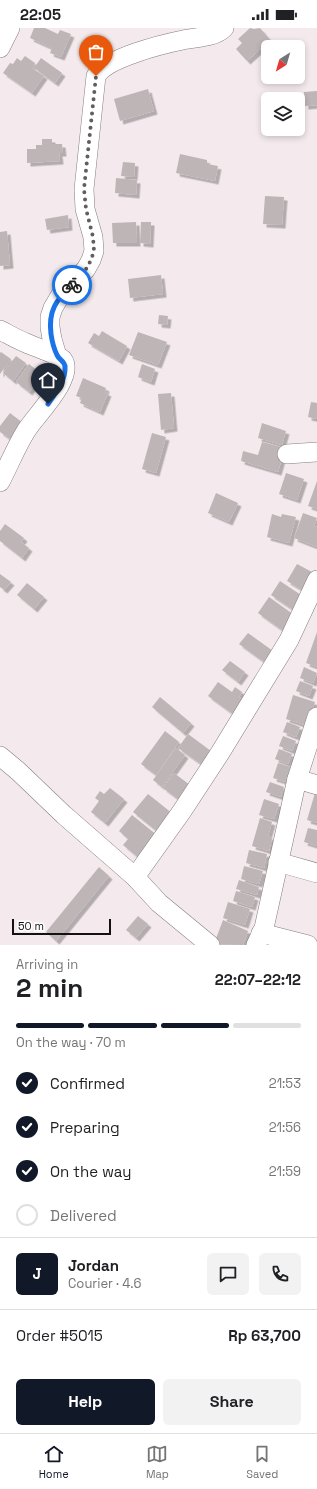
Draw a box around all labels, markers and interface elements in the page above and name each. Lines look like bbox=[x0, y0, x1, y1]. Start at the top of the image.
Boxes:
text: 22:05 bbox=[20, 5, 61, 24]
pin bbox=[79, 35, 113, 76]
north arrow bbox=[261, 40, 305, 84]
map controls bbox=[261, 40, 305, 136]
icon: bag bbox=[85, 41, 107, 63]
button: layers bbox=[261, 92, 305, 136]
courier bbox=[52, 265, 92, 305]
icon: bike bbox=[61, 274, 83, 296]
pin bbox=[31, 363, 65, 404]
icon: home bbox=[37, 369, 59, 391]
scale bar bbox=[12, 917, 111, 936]
text: 50 m bbox=[18, 919, 44, 933]
text: Arriving in bbox=[16, 956, 78, 973]
text: 22:07–22:12 bbox=[215, 970, 301, 989]
text: 2 min bbox=[16, 971, 83, 1005]
text: On the way · 70 m bbox=[16, 1034, 126, 1051]
icon: check bbox=[16, 1072, 38, 1094]
text: Confirmed bbox=[50, 1074, 125, 1093]
text: 21:53 bbox=[269, 1075, 301, 1092]
icon: check bbox=[16, 1116, 38, 1138]
text: Preparing bbox=[50, 1118, 120, 1137]
text: 21:56 bbox=[269, 1119, 301, 1136]
icon: check bbox=[16, 1160, 38, 1182]
text: On the way bbox=[50, 1162, 131, 1181]
text: 21:59 bbox=[269, 1163, 301, 1180]
text: Delivered bbox=[50, 1206, 117, 1225]
button: chat bbox=[207, 1253, 249, 1295]
button: phone bbox=[259, 1253, 301, 1295]
text: Jordan bbox=[68, 1256, 119, 1275]
text: J bbox=[32, 1264, 42, 1283]
text: Courier · 4.6 bbox=[68, 1275, 141, 1292]
text: Order #5015 bbox=[16, 1326, 103, 1345]
text: Rp 63,700 bbox=[228, 1326, 301, 1345]
button: Help bbox=[16, 1379, 155, 1425]
button: Share bbox=[163, 1379, 301, 1425]
tab: Home bbox=[39, 1443, 69, 1481]
tab: Map bbox=[146, 1443, 169, 1481]
tab: Saved bbox=[246, 1443, 278, 1481]

